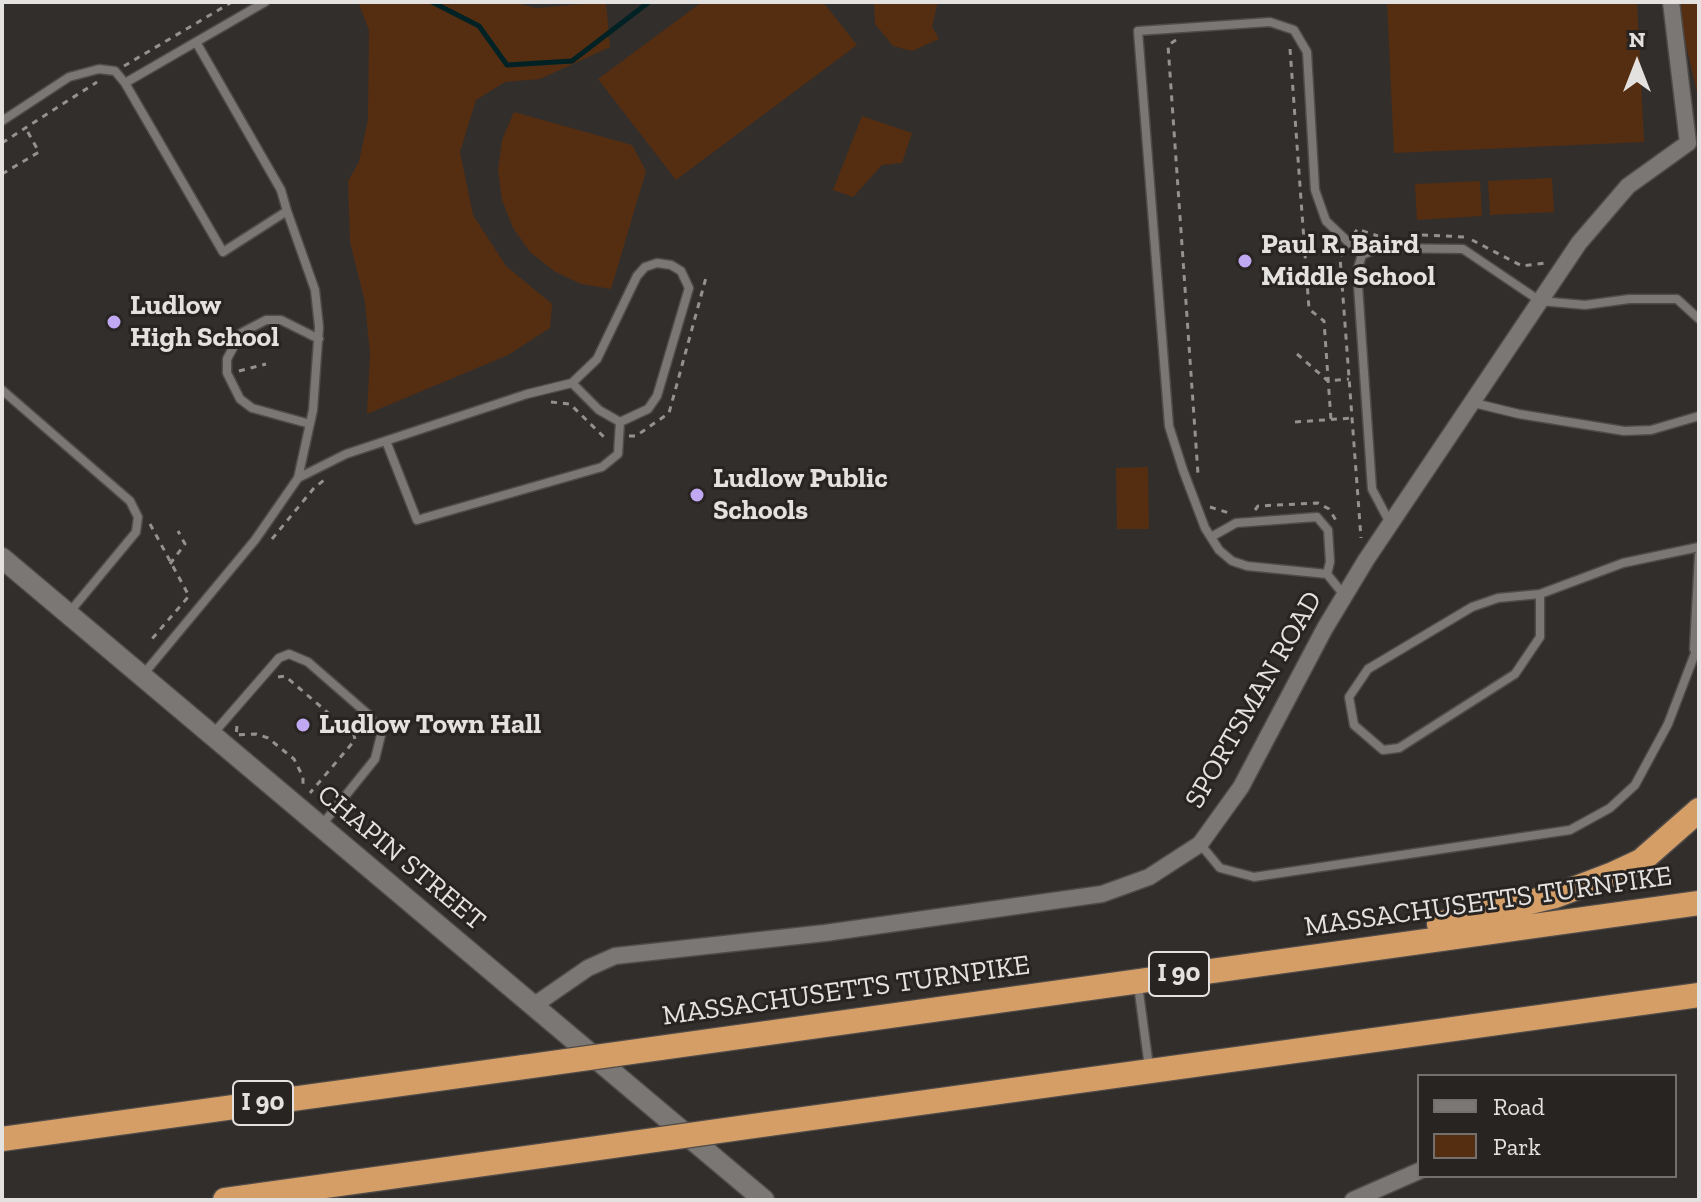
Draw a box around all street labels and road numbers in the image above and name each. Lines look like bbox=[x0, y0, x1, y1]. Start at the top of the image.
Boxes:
street label: SPORTSMAN ROAD bbox=[1178, 586, 1330, 814]
street label: CHAPIN STREET bbox=[310, 778, 492, 938]
street label: MASSACHUSETTS TURNPIKE bbox=[1302, 860, 1674, 944]
street label: MASSACHUSETTS TURNPIKE bbox=[660, 949, 1032, 1033]
road number: I 90 bbox=[1149, 952, 1209, 996]
road number: I 90 bbox=[233, 1081, 293, 1125]

